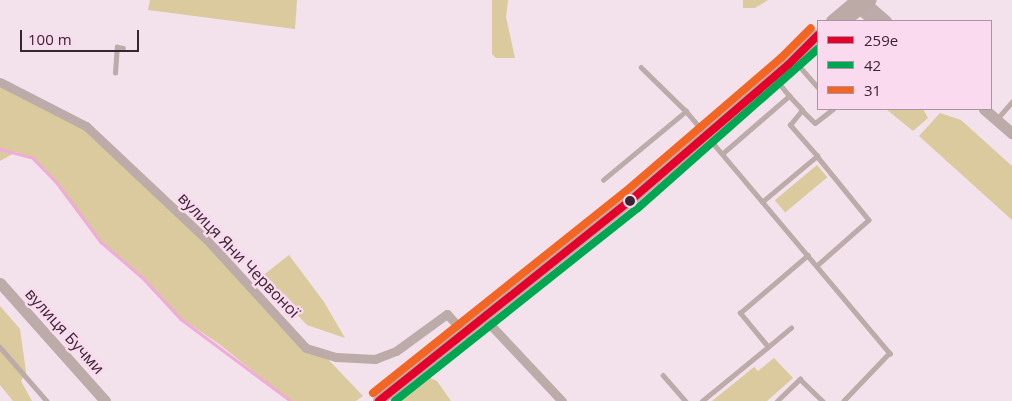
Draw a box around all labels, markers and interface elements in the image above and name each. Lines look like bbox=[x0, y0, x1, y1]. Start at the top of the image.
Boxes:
scale bar bbox=[22, 20, 141, 52]
legend bbox=[817, 20, 992, 110]
text: 100 m bbox=[28, 29, 72, 49]
text: 259е bbox=[864, 30, 898, 50]
text: 42 bbox=[864, 55, 881, 75]
text: 31 bbox=[864, 80, 881, 100]
street label: вулиця Яни Червоної bbox=[174, 188, 304, 322]
unlabelled marker bbox=[625, 196, 635, 206]
street label: вулиця Бучми bbox=[21, 284, 109, 378]

